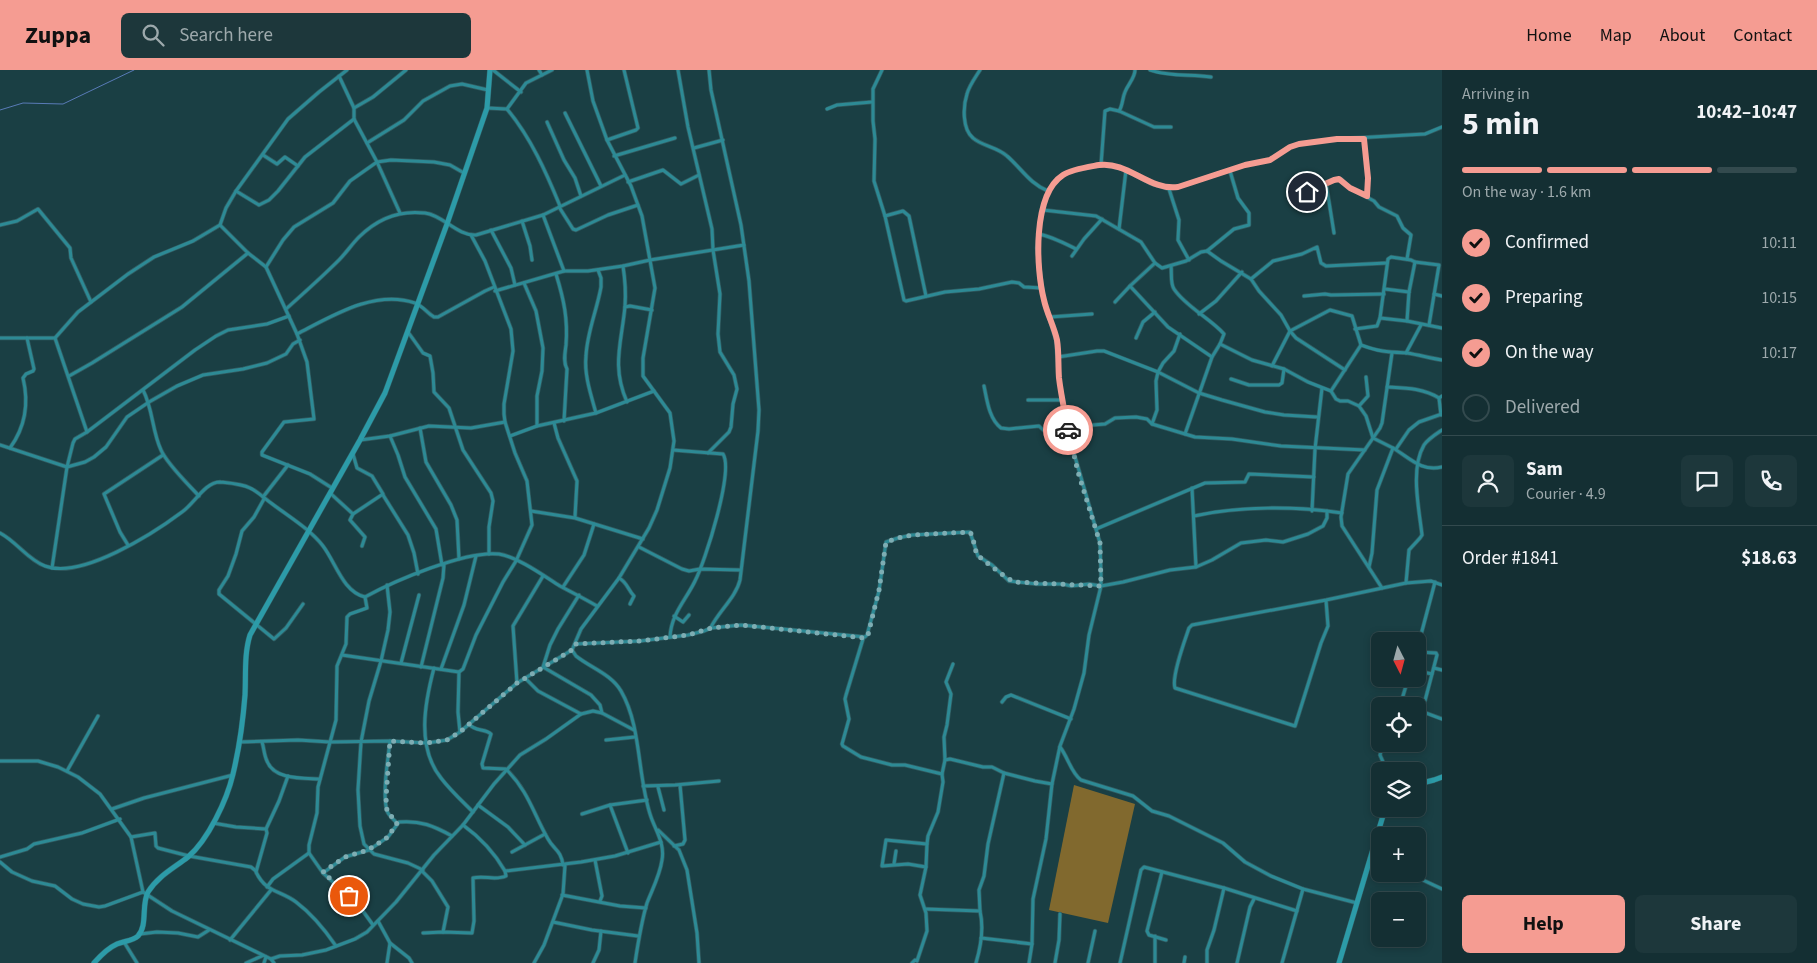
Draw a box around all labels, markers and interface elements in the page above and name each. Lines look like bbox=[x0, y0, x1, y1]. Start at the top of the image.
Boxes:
search box bbox=[121, 13, 471, 58]
text: Zuppa bbox=[25, 18, 91, 53]
icon: search bbox=[139, 21, 167, 49]
text: Search here bbox=[179, 22, 273, 49]
text: Home bbox=[1526, 23, 1572, 48]
text: Map bbox=[1600, 23, 1632, 48]
text: About bbox=[1660, 23, 1705, 48]
text: Contact bbox=[1733, 23, 1792, 48]
text: Arriving in bbox=[1462, 83, 1530, 105]
text: 10:42–10:47 bbox=[1696, 99, 1797, 126]
text: 5 min bbox=[1462, 101, 1540, 147]
pin bbox=[1286, 171, 1328, 213]
icon: home bbox=[1293, 178, 1321, 206]
text: On the way · 1.6 km bbox=[1462, 181, 1591, 203]
icon: check bbox=[1462, 229, 1490, 257]
text: Confirmed bbox=[1505, 229, 1589, 256]
text: 10:11 bbox=[1761, 232, 1797, 254]
icon: check bbox=[1462, 284, 1490, 312]
text: Preparing bbox=[1505, 284, 1583, 311]
text: 10:15 bbox=[1761, 287, 1797, 309]
icon: check bbox=[1462, 339, 1490, 367]
text: On the way bbox=[1505, 339, 1594, 366]
text: 10:17 bbox=[1761, 342, 1797, 364]
text: Delivered bbox=[1505, 394, 1580, 421]
courier bbox=[1043, 405, 1093, 455]
icon: car bbox=[1054, 416, 1082, 444]
button: person bbox=[1462, 455, 1514, 507]
button: chat bbox=[1681, 455, 1733, 507]
button: phone bbox=[1745, 455, 1797, 507]
text: Sam bbox=[1526, 456, 1563, 483]
text: Courier · 4.9 bbox=[1526, 483, 1606, 505]
text: Order #1841 bbox=[1462, 545, 1559, 572]
text: $18.63 bbox=[1741, 545, 1797, 572]
north arrow bbox=[1371, 632, 1426, 688]
map controls bbox=[1371, 632, 1426, 947]
button: locate bbox=[1371, 697, 1426, 752]
button: layers bbox=[1371, 762, 1426, 817]
button: + bbox=[1371, 827, 1426, 882]
pin bbox=[328, 875, 370, 917]
icon: bag bbox=[335, 882, 363, 910]
button: − bbox=[1371, 892, 1426, 947]
button: Help bbox=[1462, 895, 1625, 953]
button: Share bbox=[1635, 895, 1797, 953]

